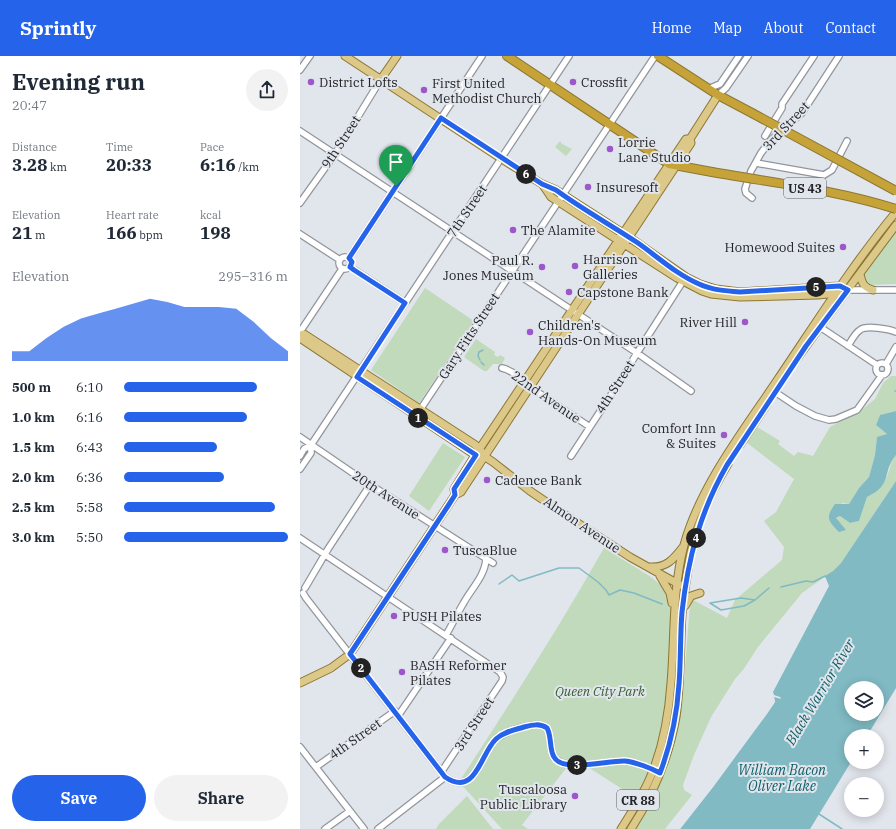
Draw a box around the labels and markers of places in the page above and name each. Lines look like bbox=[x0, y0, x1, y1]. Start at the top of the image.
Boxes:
place label: District Lofts bbox=[319, 74, 398, 91]
place label: Crossfit bbox=[581, 74, 628, 91]
place label: First United Methodist Church bbox=[432, 75, 542, 107]
marker: District Lofts bbox=[306, 77, 316, 87]
marker: Crossfit bbox=[568, 77, 578, 87]
marker: First United Methodist Church bbox=[419, 85, 429, 95]
place label: Lorrie Lane Studio bbox=[618, 134, 691, 166]
marker: Lorrie Lane Studio bbox=[605, 144, 615, 154]
pin bbox=[379, 145, 413, 186]
pin: 6 bbox=[516, 164, 536, 184]
place label: Insuresoft bbox=[596, 179, 659, 196]
marker: Insuresoft bbox=[583, 182, 593, 192]
place label: The Alamite bbox=[521, 222, 595, 239]
marker: The Alamite bbox=[508, 225, 518, 235]
place label: Homewood Suites bbox=[725, 239, 835, 256]
marker: Homewood Suites bbox=[838, 242, 848, 252]
place label: Harrison Galleries bbox=[583, 251, 638, 283]
place label: Paul R. Jones Museum bbox=[443, 252, 534, 284]
marker: Harrison Galleries bbox=[570, 261, 580, 271]
marker: Paul R. Jones Museum bbox=[537, 262, 547, 272]
pin: 5 bbox=[806, 277, 826, 297]
place label: Capstone Bank bbox=[577, 284, 669, 301]
marker: Capstone Bank bbox=[564, 287, 574, 297]
place label: River Hill bbox=[679, 314, 737, 331]
place label: Children's Hands-On Museum bbox=[538, 317, 657, 349]
marker: River Hill bbox=[740, 317, 750, 327]
marker: Children's Hands-On Museum bbox=[525, 327, 535, 337]
pin: 1 bbox=[408, 408, 428, 428]
place label: Comfort Inn & Suites bbox=[642, 420, 716, 452]
marker: Comfort Inn & Suites bbox=[719, 430, 729, 440]
place label: Cadence Bank bbox=[495, 472, 582, 489]
marker: Cadence Bank bbox=[482, 475, 492, 485]
pin: 4 bbox=[686, 528, 706, 548]
place label: TuscaBlue bbox=[453, 542, 517, 559]
marker: TuscaBlue bbox=[440, 545, 450, 555]
place label: PUSH Pilates bbox=[402, 608, 482, 625]
marker: PUSH Pilates bbox=[389, 611, 399, 621]
place label: BASH Reformer Pilates bbox=[410, 657, 507, 689]
pin: 2 bbox=[351, 658, 371, 678]
marker: BASH Reformer Pilates bbox=[397, 667, 407, 677]
pin: 3 bbox=[567, 755, 587, 775]
place label: Tuscaloosa Public Library bbox=[480, 781, 567, 813]
marker: Tuscaloosa Public Library bbox=[570, 791, 580, 801]

